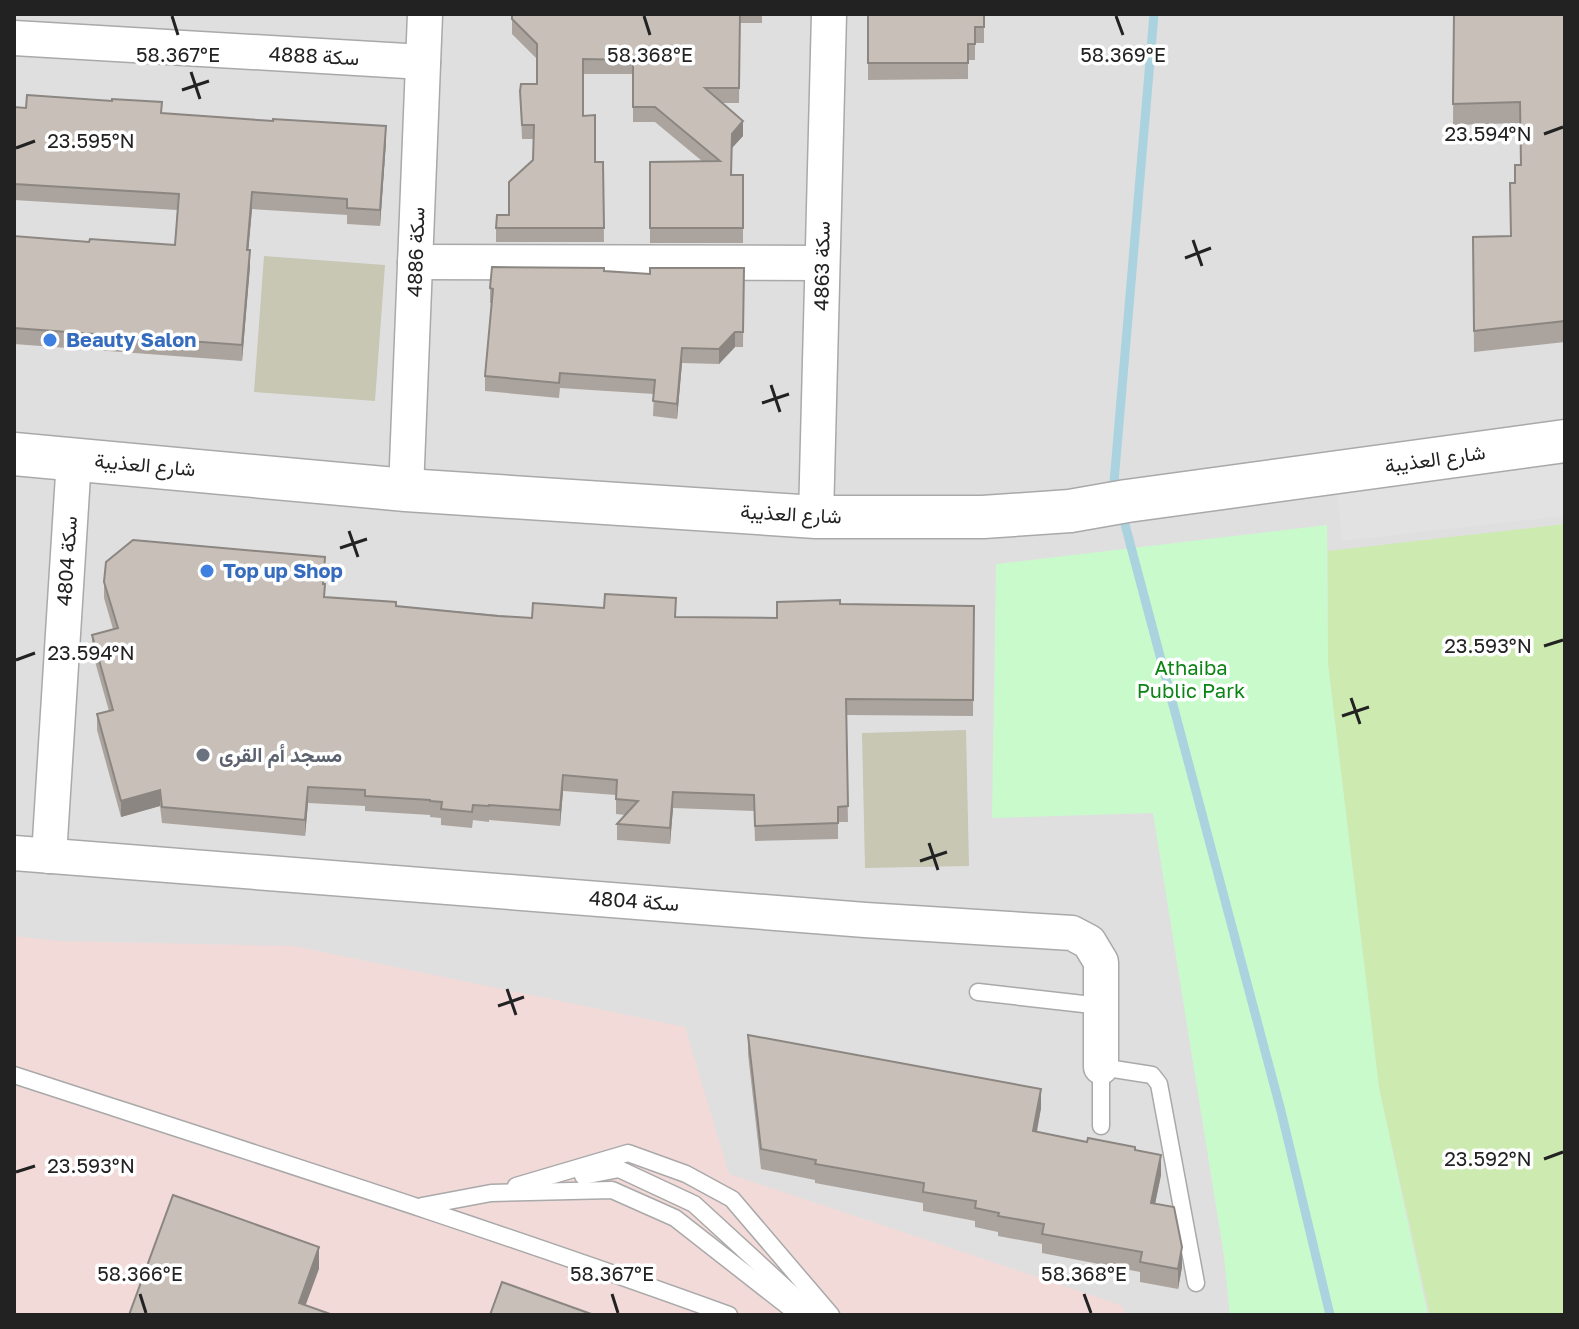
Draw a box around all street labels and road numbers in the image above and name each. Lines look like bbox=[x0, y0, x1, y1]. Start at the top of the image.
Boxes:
street label: سكة 4888 bbox=[268, 41, 360, 69]
street label: سكة 4886 bbox=[401, 207, 429, 297]
street label: سكة 4863 bbox=[808, 221, 834, 311]
street label: شارع العذيبة bbox=[1383, 439, 1487, 480]
street label: شارع العذيبة bbox=[93, 448, 197, 483]
street label: شارع العذيبة bbox=[740, 498, 842, 531]
street label: سكة 4804 bbox=[51, 515, 81, 607]
street label: سكة 4804 bbox=[588, 885, 680, 915]

